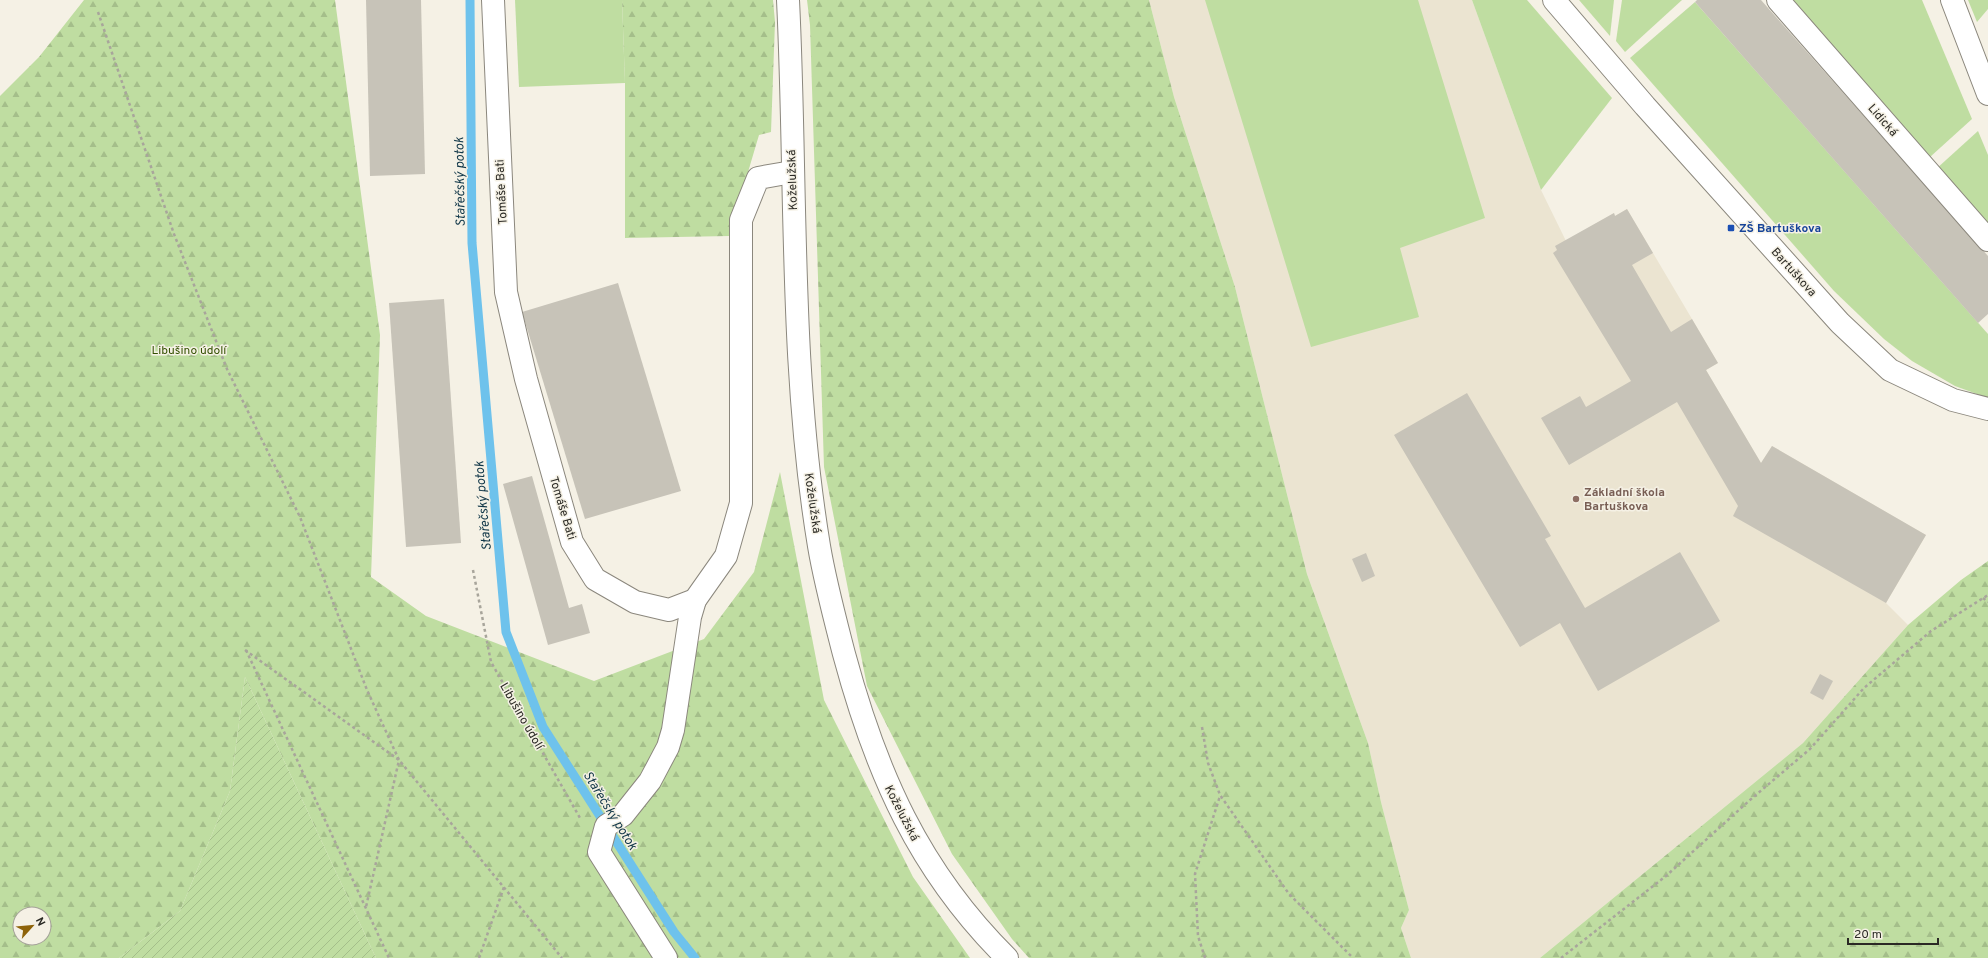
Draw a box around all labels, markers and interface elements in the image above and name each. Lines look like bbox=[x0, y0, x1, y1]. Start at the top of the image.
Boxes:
street label: Lidická bbox=[1864, 101, 1901, 140]
water label: Stařečský potok bbox=[452, 136, 470, 227]
street label: Koželužská bbox=[784, 149, 802, 211]
street label: Tomáše Bati bbox=[492, 159, 512, 225]
place label: ZŠ Bartuškova bbox=[1739, 221, 1821, 237]
marker: ZŠ Bartuškova bbox=[1726, 223, 1736, 233]
street label: Bartuškova bbox=[1767, 245, 1820, 301]
park label: Libušino údolí bbox=[152, 343, 227, 359]
water label: Stařečský potok bbox=[472, 460, 496, 551]
street label: Koželužská bbox=[800, 472, 824, 534]
street label: Tomáše Bati bbox=[545, 475, 579, 542]
place label: Základní škola Bartuškova bbox=[1584, 485, 1665, 515]
marker: Základní škola Bartuškova bbox=[1571, 494, 1581, 504]
street label: Libušino údolí bbox=[496, 680, 547, 754]
water label: Stařečský potok bbox=[579, 769, 640, 854]
street label: Koželužská bbox=[880, 783, 922, 844]
north arrow bbox=[12, 906, 52, 946]
text: N bbox=[32, 915, 48, 929]
scale bar bbox=[1848, 920, 1938, 946]
text: 20 m bbox=[1854, 927, 1882, 943]

